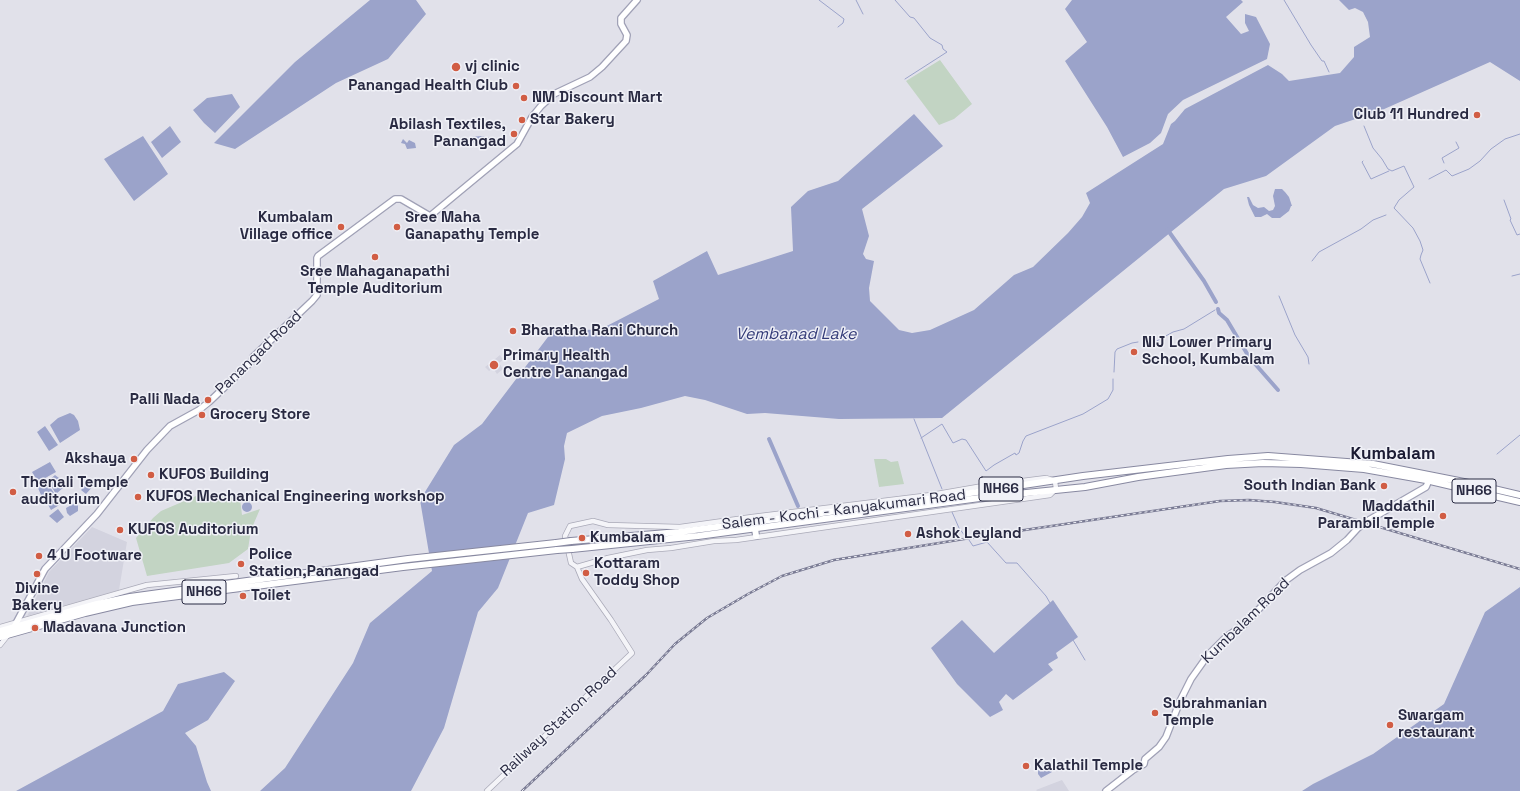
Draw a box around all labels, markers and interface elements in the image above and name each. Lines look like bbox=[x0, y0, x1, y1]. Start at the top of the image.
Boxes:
place label: vj clinic bbox=[465, 58, 520, 76]
marker: vj clinic bbox=[450, 61, 462, 73]
place label: Panangad Health Club bbox=[348, 77, 508, 95]
marker: Panangad Health Club bbox=[511, 81, 521, 91]
place label: NM Discount Mart bbox=[532, 89, 662, 107]
marker: NM Discount Mart bbox=[519, 93, 529, 103]
place label: Club 11 Hundred bbox=[1354, 106, 1469, 124]
marker: Club 11 Hundred bbox=[1472, 110, 1482, 120]
place label: Star Bakery bbox=[530, 111, 615, 129]
marker: Star Bakery bbox=[517, 115, 527, 125]
place label: Abilash Textiles, Panangad bbox=[389, 116, 506, 151]
marker: Abilash Textiles, Panangad bbox=[509, 129, 519, 139]
place label: Kumbalam Village office bbox=[240, 209, 333, 244]
place label: Sree Maha Ganapathy Temple bbox=[405, 209, 539, 244]
marker: Kumbalam Village office bbox=[336, 222, 346, 232]
marker: Sree Maha Ganapathy Temple bbox=[392, 222, 402, 232]
marker: Sree Mahaganapathi Temple Auditorium bbox=[370, 252, 380, 262]
place label: Sree Mahaganapathi Temple Auditorium bbox=[300, 263, 450, 298]
street label: Panangad Road bbox=[212, 307, 306, 399]
place label: Bharatha Rani Church bbox=[521, 322, 678, 340]
water label: Vembanad Lake bbox=[736, 325, 856, 345]
marker: Bharatha Rani Church bbox=[508, 326, 518, 336]
place label: NIJ Lower Primary School, Kumbalam bbox=[1142, 334, 1275, 369]
place label: Primary Health Centre Panangad bbox=[503, 347, 628, 382]
marker: NIJ Lower Primary School, Kumbalam bbox=[1129, 347, 1139, 357]
marker: Primary Health Centre Panangad bbox=[488, 359, 500, 371]
place label: Palli Nada bbox=[130, 391, 200, 409]
marker: Palli Nada bbox=[203, 395, 213, 405]
place label: Grocery Store bbox=[210, 406, 310, 424]
marker: Grocery Store bbox=[197, 410, 207, 420]
district label: Kumbalam bbox=[1351, 444, 1435, 464]
place label: Akshaya bbox=[65, 450, 126, 468]
marker: Akshaya bbox=[129, 454, 139, 464]
place label: KUFOS Building bbox=[159, 466, 269, 484]
marker: KUFOS Building bbox=[146, 470, 156, 480]
place label: Thenali Temple auditorium bbox=[21, 474, 129, 509]
road number: NH66 bbox=[979, 477, 1023, 501]
place label: South Indian Bank bbox=[1244, 477, 1376, 495]
road number: NH66 bbox=[1452, 479, 1496, 503]
marker: South Indian Bank bbox=[1379, 481, 1389, 491]
street label: Salem - Kochi - Kanyakumari Road bbox=[721, 486, 967, 534]
marker: Thenali Temple auditorium bbox=[8, 487, 18, 497]
place label: KUFOS Mechanical Engineering workshop bbox=[146, 488, 445, 506]
marker: KUFOS Mechanical Engineering workshop bbox=[133, 492, 143, 502]
place label: Maddathil Parambil Temple bbox=[1318, 498, 1435, 533]
marker: Maddathil Parambil Temple bbox=[1438, 511, 1448, 521]
place label: KUFOS Auditorium bbox=[128, 521, 258, 539]
marker: KUFOS Auditorium bbox=[115, 525, 125, 535]
place label: Ashok Leyland bbox=[916, 525, 1022, 543]
place label: Kumbalam bbox=[590, 529, 665, 547]
marker: Ashok Leyland bbox=[903, 529, 913, 539]
marker: Kumbalam bbox=[577, 533, 587, 543]
place label: Police Station,Panangad bbox=[249, 546, 379, 581]
place label: 4 U Footware bbox=[47, 547, 142, 565]
marker: 4 U Footware bbox=[34, 551, 44, 561]
place label: Kottaram Toddy Shop bbox=[594, 555, 680, 590]
marker: Police Station,Panangad bbox=[236, 559, 246, 569]
marker: Kottaram Toddy Shop bbox=[581, 568, 591, 578]
marker: Divine Bakery bbox=[32, 569, 42, 579]
street label: Kumbalam Road bbox=[1198, 575, 1294, 667]
place label: Divine Bakery bbox=[12, 580, 62, 615]
road number: NH66 bbox=[182, 580, 226, 604]
place label: Toilet bbox=[251, 587, 291, 605]
marker: Toilet bbox=[238, 591, 248, 601]
place label: Madavana Junction bbox=[43, 619, 186, 637]
marker: Madavana Junction bbox=[30, 623, 40, 633]
street label: Railway Station Road bbox=[497, 663, 621, 781]
place label: Subrahmanian Temple bbox=[1163, 695, 1267, 730]
place label: Swargam restaurant bbox=[1398, 707, 1475, 742]
marker: Subrahmanian Temple bbox=[1150, 708, 1160, 718]
marker: Swargam restaurant bbox=[1385, 720, 1395, 730]
place label: Kalathil Temple bbox=[1034, 757, 1143, 775]
marker: Kalathil Temple bbox=[1021, 761, 1031, 771]

